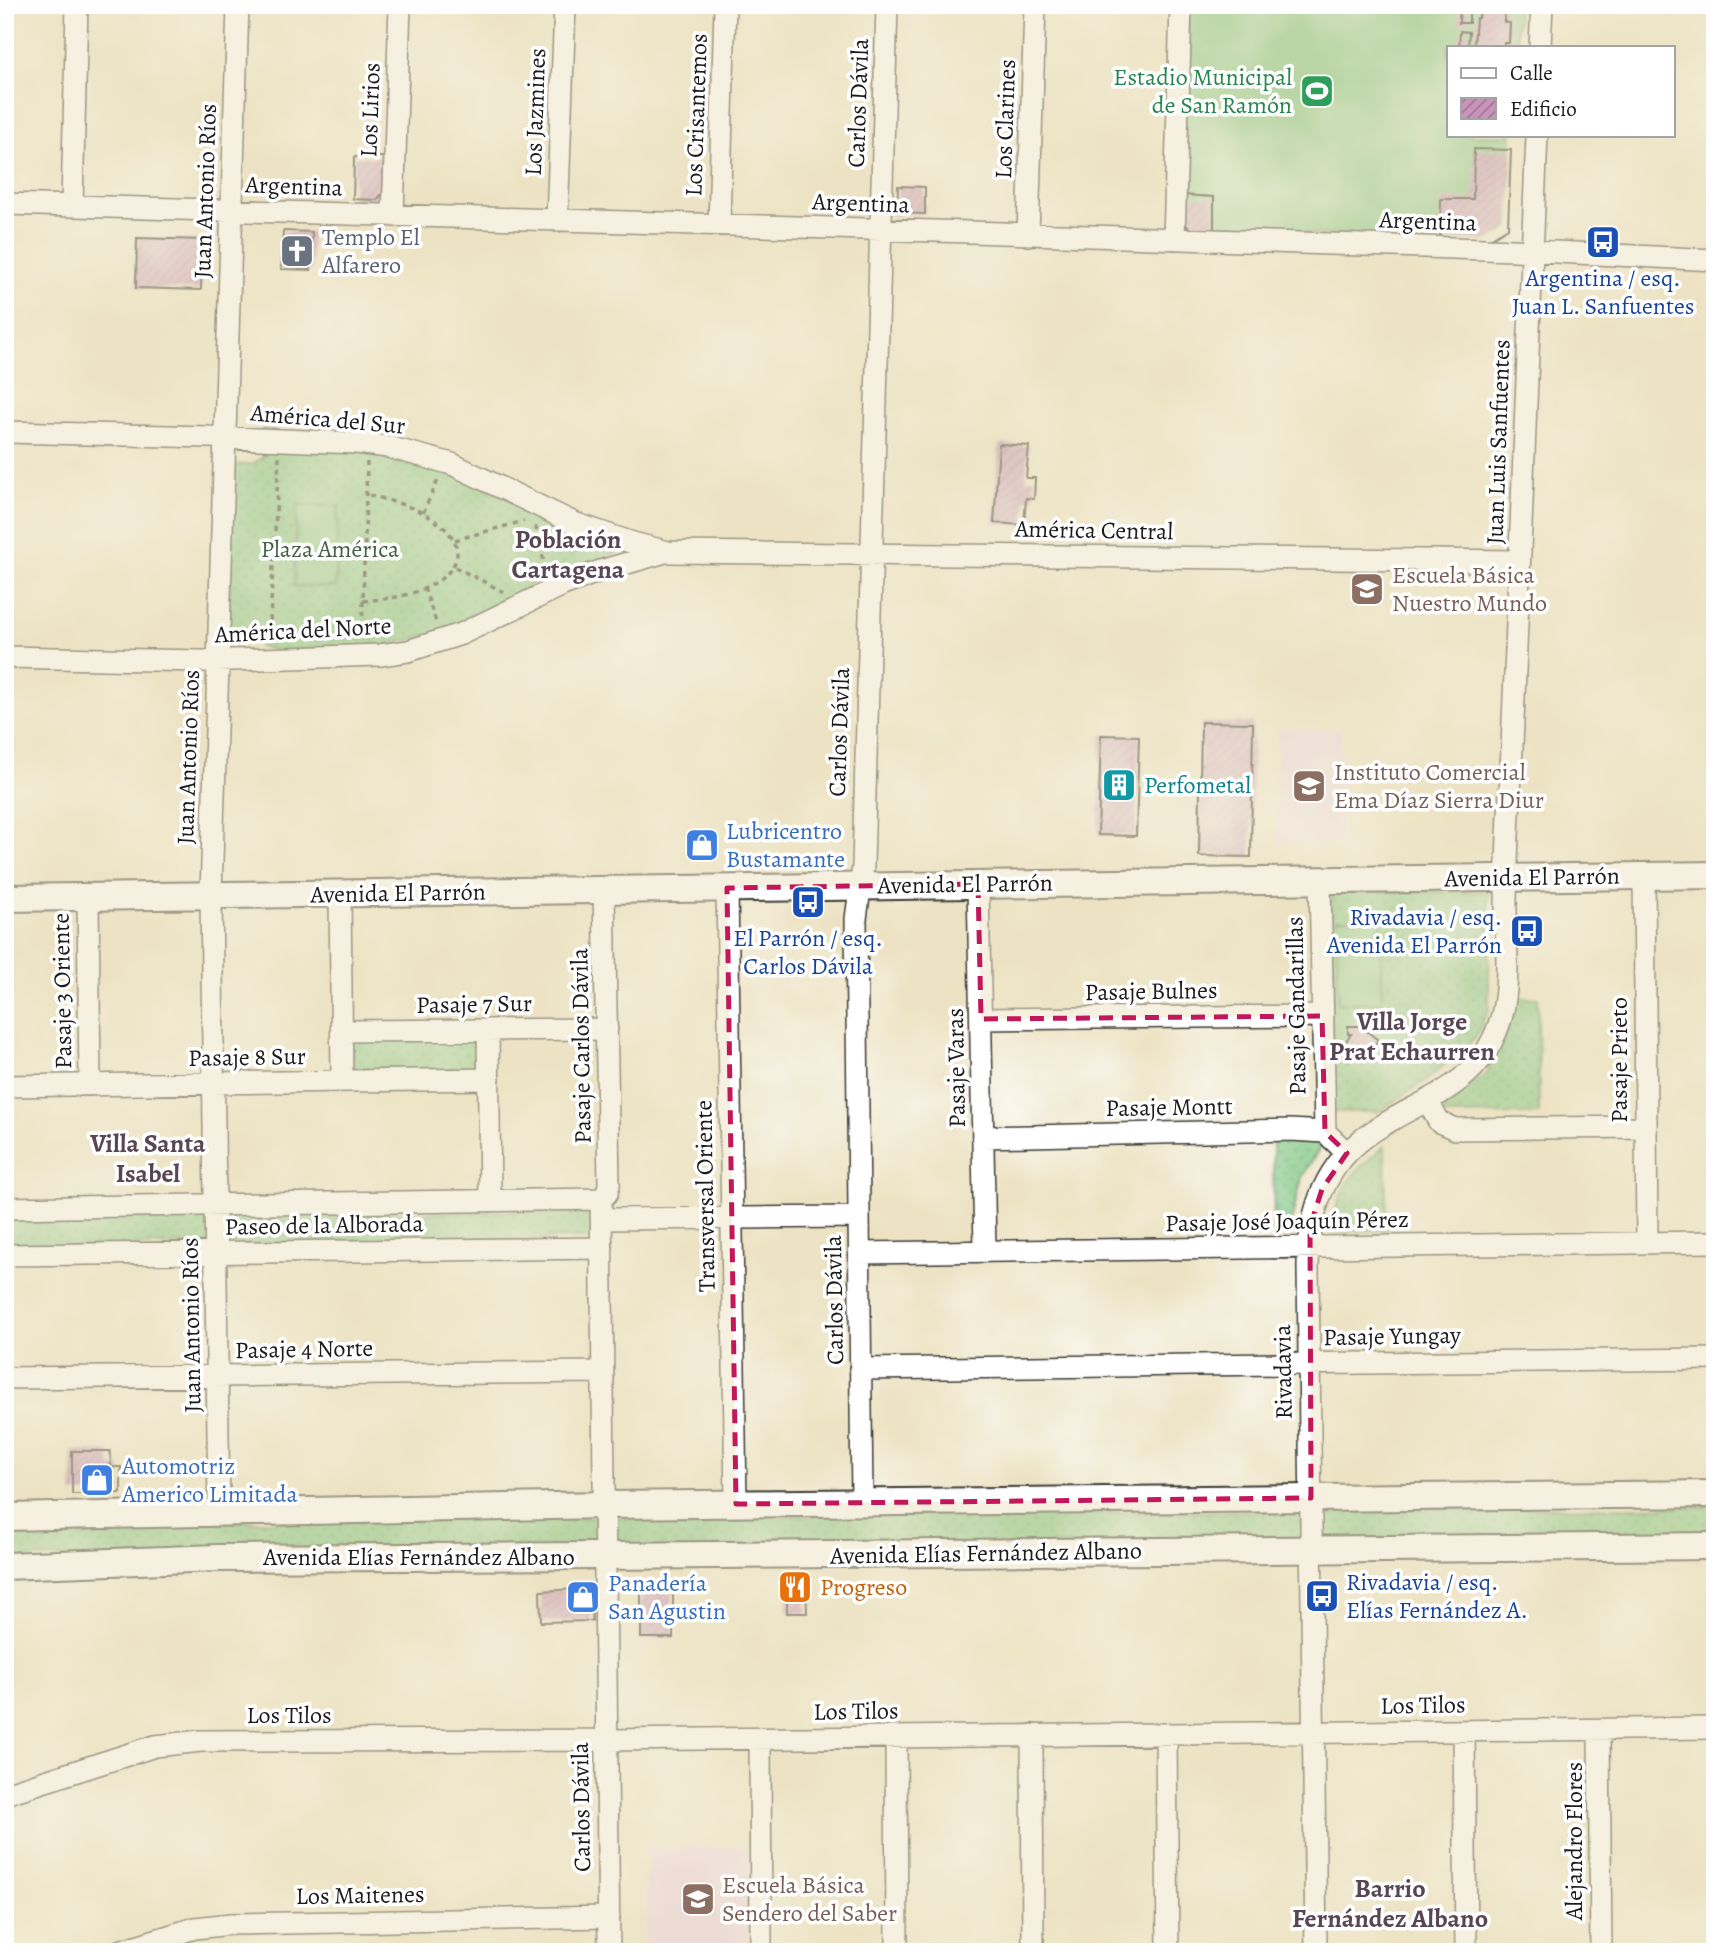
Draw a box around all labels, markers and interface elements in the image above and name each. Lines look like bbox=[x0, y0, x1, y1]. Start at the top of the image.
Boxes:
street label: Los Crisantemos bbox=[677, 33, 715, 197]
street label: Carlos Dávila bbox=[840, 37, 876, 168]
legend bbox=[1447, 46, 1674, 136]
street label: Los Jazmines bbox=[517, 47, 553, 177]
street label: Los Clarines bbox=[987, 58, 1023, 180]
text: Calle bbox=[1510, 59, 1553, 87]
place label: Estadio Municipal de San Ramón bbox=[1113, 61, 1292, 121]
street label: Los Lirios bbox=[352, 62, 388, 158]
sports icon: Estadio Municipal de San Ramón bbox=[1298, 72, 1336, 110]
text: Edificio bbox=[1510, 95, 1577, 123]
street label: Juan Antonio Ríos bbox=[186, 103, 224, 279]
street label: Argentina bbox=[244, 168, 344, 204]
street label: Argentina bbox=[811, 185, 911, 221]
street label: Argentina bbox=[1378, 203, 1478, 239]
place label: Templo El Alfarero bbox=[321, 221, 420, 281]
bus stop icon: Argentina / esq. Juan L. Sanfuentes bbox=[1584, 223, 1622, 261]
church icon: Templo El Alfarero bbox=[278, 232, 316, 270]
place label: Argentina / esq. Juan L. Sanfuentes bbox=[1512, 262, 1694, 322]
street label: Juan Luis Sanfuentes bbox=[1478, 339, 1518, 545]
street label: América del Sur bbox=[248, 396, 407, 442]
street label: América Central bbox=[1014, 513, 1174, 547]
district label: Población Cartagena bbox=[512, 522, 625, 587]
park label: Plaza América bbox=[261, 533, 400, 565]
place label: Escuela Básica Nuestro Mundo bbox=[1392, 559, 1547, 619]
school or university icon: Escuela Básica Nuestro Mundo bbox=[1348, 570, 1386, 608]
street label: América del Norte bbox=[213, 609, 392, 651]
street label: Carlos Dávila bbox=[821, 666, 857, 797]
street label: Juan Antonio Ríos bbox=[169, 669, 207, 845]
place label: Instituto Comercial Ema Díaz Sierra Diur bbox=[1334, 756, 1544, 816]
building icon: Perfometal bbox=[1100, 766, 1138, 804]
school or university icon: Instituto Comercial Ema Díaz Sierra Diur bbox=[1290, 767, 1328, 805]
place label: Perfometal bbox=[1144, 769, 1251, 801]
place label: Lubricentro Bustamante bbox=[726, 815, 845, 875]
shop icon: Lubricentro Bustamante bbox=[683, 826, 721, 864]
street label: Avenida El Parrón bbox=[1443, 859, 1620, 895]
street label: Avenida El Parrón bbox=[876, 866, 1053, 902]
street label: Avenida El Parrón bbox=[309, 875, 486, 911]
bus stop icon: El Parrón / esq. Carlos Dávila bbox=[789, 883, 827, 921]
place label: Rivadavia / esq. Avenida El Parrón bbox=[1326, 901, 1502, 961]
bus stop icon: Rivadavia / esq. Avenida El Parrón bbox=[1508, 912, 1546, 950]
street label: Pasaje 3 Oriente bbox=[45, 913, 79, 1069]
street label: Pasaje Gandarillas bbox=[1278, 916, 1314, 1096]
place label: El Parrón / esq. Carlos Dávila bbox=[733, 922, 883, 982]
street label: Pasaje Carlos Dávila bbox=[563, 947, 599, 1144]
street label: Pasaje Bulnes bbox=[1084, 974, 1218, 1008]
street label: Pasaje 7 Sur bbox=[416, 987, 532, 1021]
street label: Pasaje Prieto bbox=[1603, 997, 1635, 1123]
district label: Villa Jorge Prat Echaurren bbox=[1329, 1004, 1495, 1069]
street label: Pasaje Varas bbox=[939, 1008, 973, 1128]
street label: Pasaje 8 Sur bbox=[188, 1040, 306, 1074]
street label: Pasaje Montt bbox=[1105, 1090, 1233, 1124]
street label: Transversal Oriente bbox=[687, 1100, 723, 1292]
district label: Villa Santa Isabel bbox=[89, 1126, 206, 1191]
street label: Pasaje José Joaquín Pérez bbox=[1165, 1203, 1409, 1239]
street label: Paseo de la Alborada bbox=[224, 1207, 425, 1243]
street label: Carlos Dávila bbox=[817, 1234, 851, 1365]
street label: Juan Antonio Ríos bbox=[173, 1237, 209, 1413]
street label: Pasaje Yungay bbox=[1323, 1319, 1461, 1353]
street label: Rivadavia bbox=[1266, 1323, 1300, 1420]
street label: Pasaje 4 Norte bbox=[234, 1332, 374, 1366]
place label: Automotriz Americo Limitada bbox=[121, 1450, 298, 1510]
shop icon: Automotriz Americo Limitada bbox=[78, 1461, 116, 1499]
street label: Avenida Elías Fernández Albano bbox=[829, 1534, 1142, 1572]
street label: Avenida Elías Fernández Albano bbox=[262, 1541, 575, 1573]
place label: Rivadavia / esq. Elías Fernández A. bbox=[1346, 1566, 1528, 1626]
place label: Panadería San Agustin bbox=[608, 1567, 726, 1627]
restaurant icon: Progreso bbox=[776, 1568, 814, 1606]
place label: Progreso bbox=[820, 1571, 907, 1603]
bus stop icon: Rivadavia / esq. Elías Fernández A. bbox=[1303, 1577, 1341, 1615]
shop icon: Panadería San Agustin bbox=[564, 1578, 602, 1616]
street label: Los Tilos bbox=[1380, 1688, 1466, 1722]
street label: Los Tilos bbox=[813, 1694, 899, 1728]
street label: Los Tilos bbox=[246, 1699, 332, 1731]
street label: Carlos Dávila bbox=[564, 1741, 598, 1872]
street label: Alejandro Flores bbox=[1558, 1762, 1590, 1921]
place label: Escuela Básica Sendero del Saber bbox=[722, 1869, 897, 1929]
district label: Barrio Fernández Albano bbox=[1292, 1871, 1488, 1936]
street label: Los Maitenes bbox=[295, 1878, 425, 1912]
school or university icon: Escuela Básica Sendero del Saber bbox=[679, 1880, 717, 1918]

